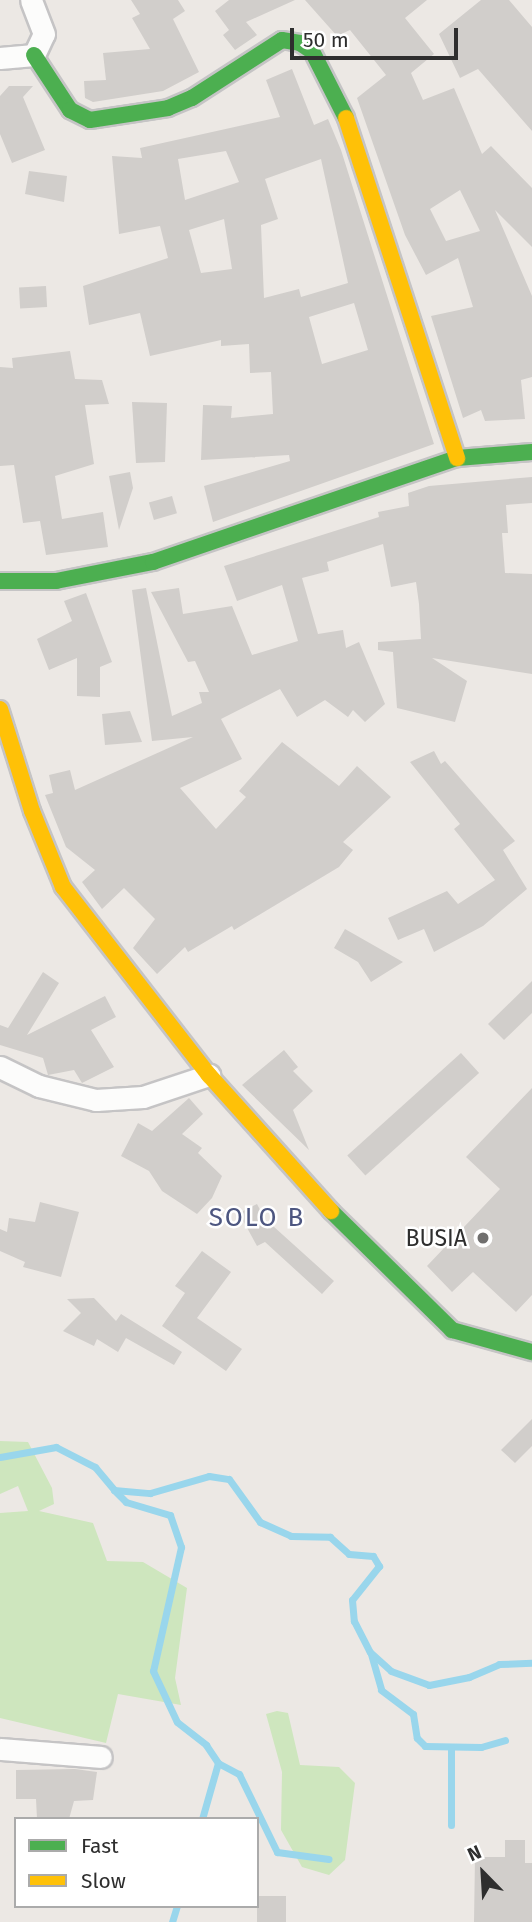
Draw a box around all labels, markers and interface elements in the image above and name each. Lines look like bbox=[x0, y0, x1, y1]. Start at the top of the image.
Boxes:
scale bar bbox=[294, 14, 462, 58]
text: 50 m bbox=[303, 27, 349, 53]
district label: SOLO B bbox=[209, 1202, 305, 1234]
place label: BUSIA bbox=[405, 1224, 467, 1252]
marker: BUSIA bbox=[473, 1228, 493, 1248]
legend bbox=[14, 1817, 259, 1908]
text: Fast bbox=[81, 1833, 119, 1859]
north arrow bbox=[448, 1838, 518, 1908]
text: N bbox=[464, 1840, 485, 1866]
text: Slow bbox=[81, 1868, 126, 1894]

